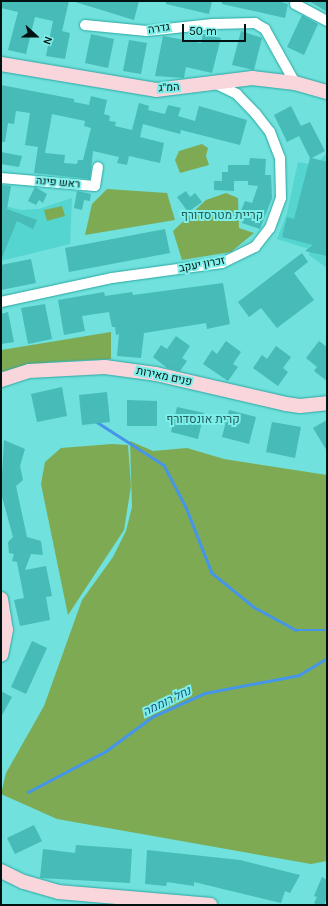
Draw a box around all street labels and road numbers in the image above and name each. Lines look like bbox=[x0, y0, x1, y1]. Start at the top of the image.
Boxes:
street label: גדרה bbox=[147, 21, 171, 37]
street label: המ"ג bbox=[158, 81, 180, 95]
street label: ראש פינה bbox=[35, 174, 81, 192]
street label: זכרון יעקב bbox=[178, 254, 226, 276]
street label: פנים מאירות bbox=[135, 365, 193, 389]

